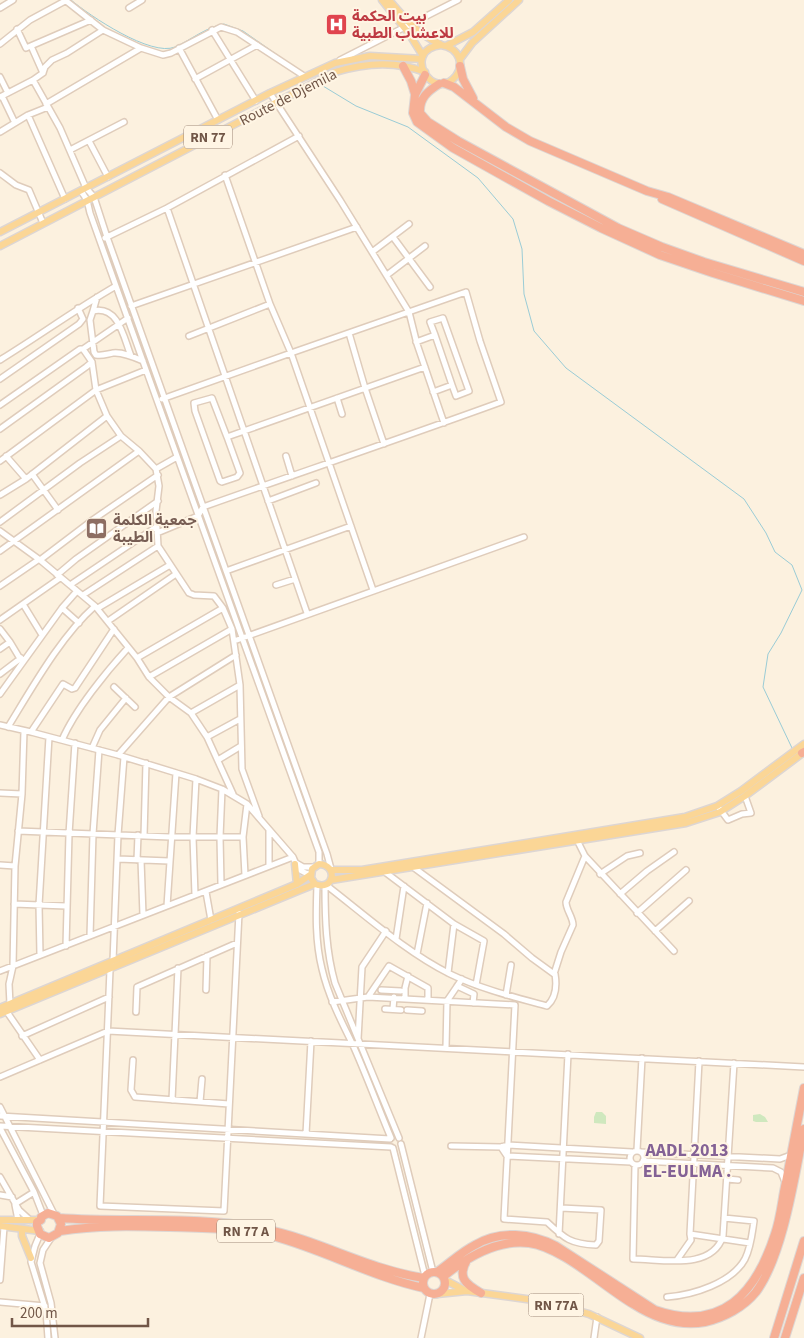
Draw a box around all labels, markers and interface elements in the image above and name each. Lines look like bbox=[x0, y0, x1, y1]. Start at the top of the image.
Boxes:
place label: بيت الحكمة للاعشاب الطبية bbox=[352, 6, 454, 44]
hospital icon: بيت الحكمة للاعشاب الطبية bbox=[324, 13, 348, 37]
street label: Route de Djemila bbox=[236, 64, 341, 131]
road number: RN 77 bbox=[184, 125, 232, 148]
place label: جمعية الكلمة الطيبة bbox=[113, 510, 197, 548]
library icon: جمعية الكلمة الطيبة bbox=[85, 517, 109, 541]
district label: AADL 2013 EL-EULMA . bbox=[643, 1138, 731, 1184]
road number: RN 77 A bbox=[217, 1220, 275, 1242]
road number: RN 77A bbox=[528, 1294, 584, 1316]
scale bar bbox=[12, 1296, 149, 1328]
text: 200 m bbox=[20, 1303, 58, 1324]

